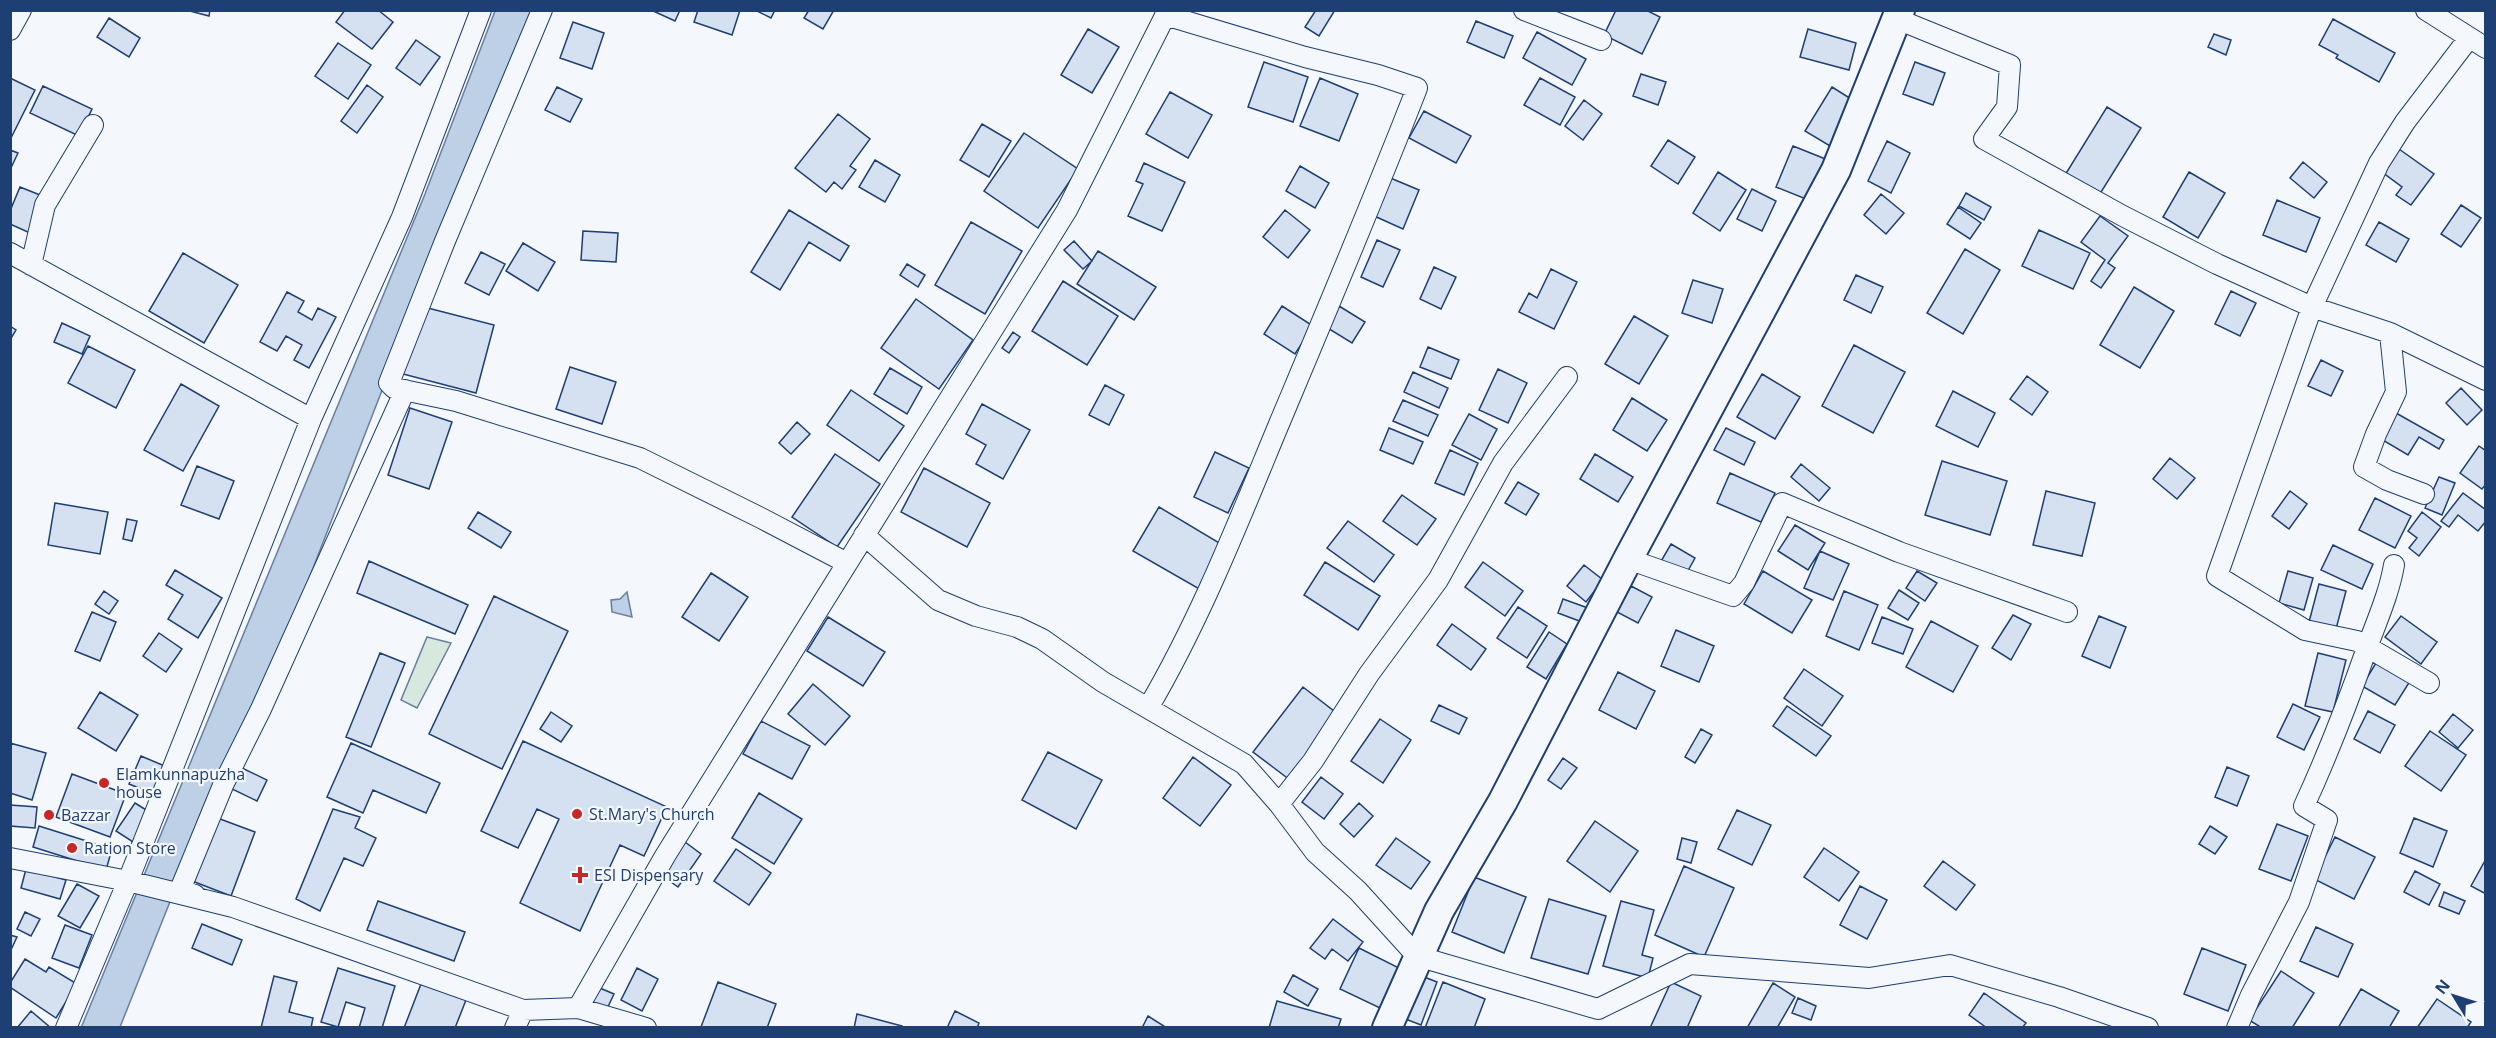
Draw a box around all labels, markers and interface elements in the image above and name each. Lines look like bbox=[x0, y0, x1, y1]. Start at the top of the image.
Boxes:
place label: Elamkunnapuzha house bbox=[116, 763, 245, 803]
marker: Elamkunnapuzha house bbox=[97, 776, 111, 790]
place label: St.Mary's Church bbox=[589, 803, 715, 825]
place label: Bazzar bbox=[61, 804, 111, 826]
marker: St.Mary's Church bbox=[570, 807, 584, 821]
marker: Bazzar bbox=[42, 808, 56, 822]
place label: Ration Store bbox=[84, 837, 176, 859]
marker: Ration Store bbox=[65, 841, 79, 855]
place label: ESI Dispensary bbox=[594, 864, 704, 886]
marker: ESI Dispensary bbox=[571, 866, 589, 884]
north arrow bbox=[2424, 966, 2484, 1026]
text: N bbox=[2430, 975, 2455, 999]

